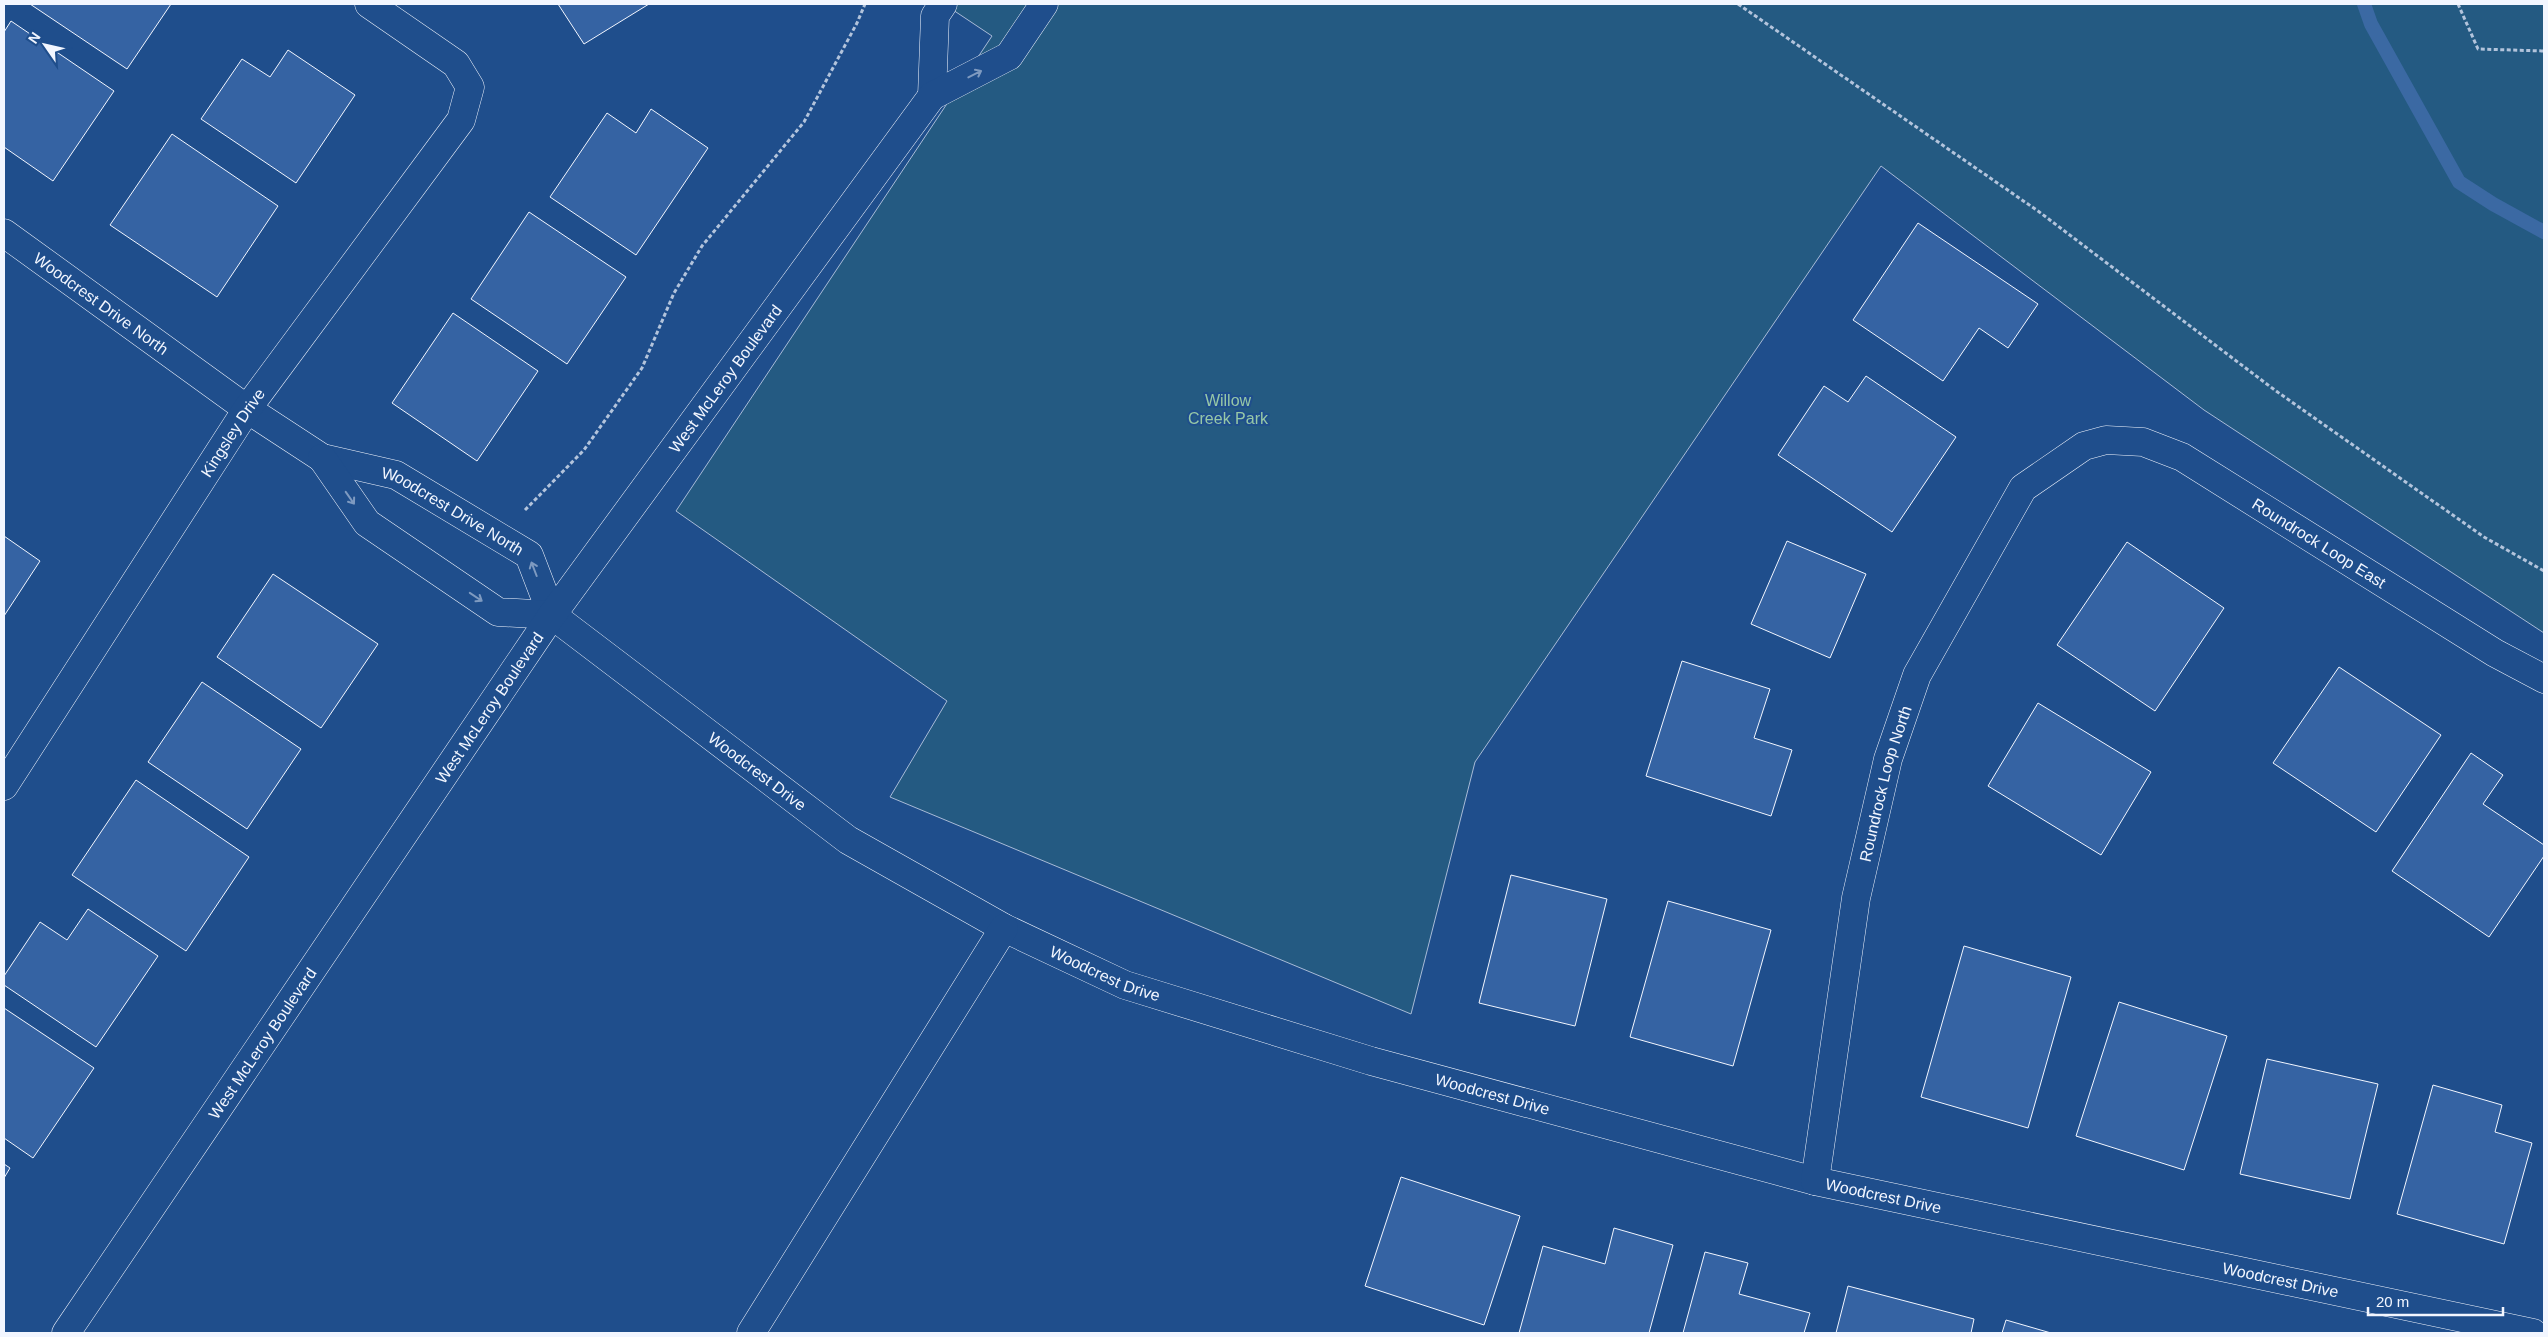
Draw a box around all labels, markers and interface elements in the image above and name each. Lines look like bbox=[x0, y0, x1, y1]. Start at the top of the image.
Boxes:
north arrow bbox=[20, 20, 70, 70]
text: N bbox=[25, 29, 44, 46]
one-way arrow bbox=[967, 69, 982, 78]
street label: Woodcrest Drive North bbox=[30, 250, 171, 358]
street label: West McLeroy Boulevard bbox=[666, 302, 785, 456]
street label: Kingsley Drive bbox=[198, 385, 268, 480]
park label: Willow Creek Park bbox=[1188, 392, 1269, 427]
street label: Woodcrest Drive North bbox=[380, 464, 526, 559]
one-way arrow bbox=[345, 491, 355, 505]
street label: Roundrock Loop East bbox=[2249, 495, 2389, 592]
one-way arrow bbox=[529, 562, 538, 578]
one-way arrow bbox=[469, 592, 483, 602]
street label: West McLeroy Boulevard bbox=[433, 629, 547, 787]
street label: Roundrock Loop North bbox=[1857, 703, 1915, 863]
street label: Woodcrest Drive bbox=[705, 729, 809, 814]
street label: Woodcrest Drive bbox=[1047, 943, 1162, 1004]
street label: West McLeroy Boulevard bbox=[206, 965, 320, 1122]
street label: Woodcrest Drive bbox=[1433, 1071, 1552, 1118]
street label: Woodcrest Drive bbox=[1824, 1175, 1943, 1217]
street label: Woodcrest Drive bbox=[2221, 1260, 2340, 1301]
scale bar bbox=[2368, 1284, 2503, 1316]
text: 20 m bbox=[2376, 1293, 2409, 1310]

